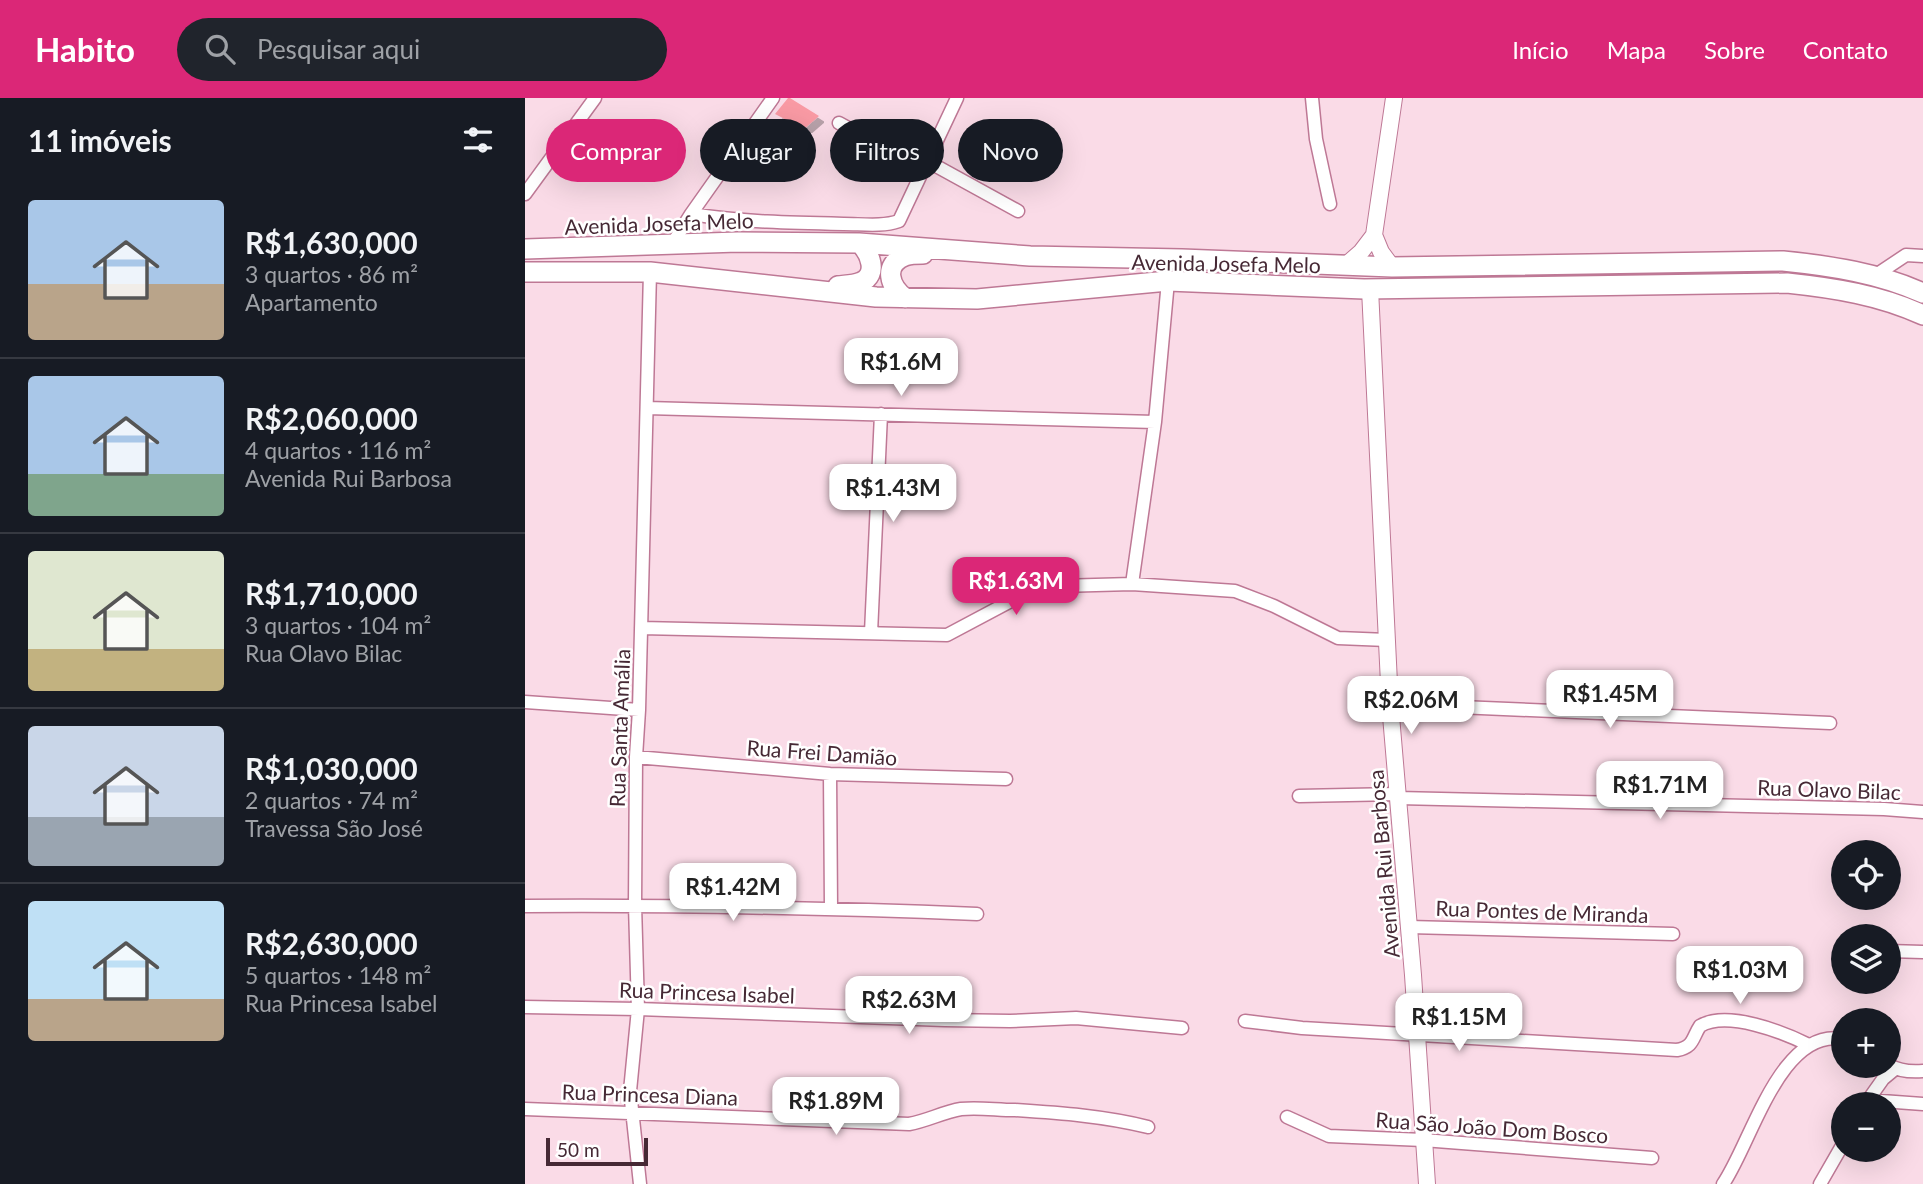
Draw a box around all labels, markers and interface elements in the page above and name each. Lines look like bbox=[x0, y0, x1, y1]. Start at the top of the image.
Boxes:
search box bbox=[177, 18, 667, 81]
text: Habito bbox=[35, 29, 135, 69]
icon: search bbox=[201, 30, 239, 68]
text: Pesquisar aqui bbox=[257, 33, 420, 65]
text: Início bbox=[1512, 35, 1569, 64]
text: Mapa bbox=[1607, 35, 1666, 64]
text: Sobre bbox=[1704, 35, 1765, 64]
text: Contato bbox=[1803, 35, 1888, 64]
chip: Comprar bbox=[546, 119, 686, 182]
chip: Alugar bbox=[700, 119, 816, 182]
chip: Filtros bbox=[830, 119, 944, 182]
chip: Novo bbox=[958, 119, 1063, 182]
icon: filters bbox=[459, 121, 497, 159]
text: 11 imóveis bbox=[28, 122, 172, 158]
street label: Avenida Josefa Melo bbox=[564, 207, 754, 239]
text: R$1,630,000 bbox=[245, 224, 418, 260]
icon: home bbox=[84, 228, 168, 312]
street label: Avenida Josefa Melo bbox=[1131, 249, 1321, 277]
text: 3 quartos · 86 m² bbox=[245, 260, 418, 288]
text: Apartamento bbox=[245, 288, 378, 316]
pin: R$1.6M bbox=[844, 338, 958, 398]
text: R$1.6M bbox=[860, 347, 942, 375]
text: R$2,060,000 bbox=[245, 400, 418, 436]
icon: home bbox=[84, 404, 168, 488]
text: 4 quartos · 116 m² bbox=[245, 436, 431, 464]
text: Avenida Rui Barbosa bbox=[245, 464, 452, 492]
pin: R$1.43M bbox=[828, 464, 958, 524]
text: R$1.43M bbox=[845, 473, 941, 501]
pin: R$1.63M bbox=[951, 558, 1081, 617]
text: R$1.63M bbox=[968, 566, 1064, 594]
text: R$1,710,000 bbox=[245, 575, 418, 611]
icon: home bbox=[84, 579, 168, 663]
text: 3 quartos · 104 m² bbox=[245, 611, 431, 639]
text: Rua Olavo Bilac bbox=[245, 639, 402, 667]
street label: Rua Santa Amália bbox=[604, 648, 634, 808]
pin: R$1.45M bbox=[1545, 670, 1675, 730]
pin: R$2.06M bbox=[1346, 676, 1476, 736]
text: R$1.45M bbox=[1562, 679, 1658, 707]
text: R$2.06M bbox=[1363, 685, 1459, 713]
street label: Rua Frei Damião bbox=[746, 734, 898, 770]
text: R$1,030,000 bbox=[245, 750, 418, 786]
icon: home bbox=[84, 754, 168, 838]
pin: R$1.71M bbox=[1595, 762, 1725, 821]
street label: Avenida Rui Barbosa bbox=[1362, 769, 1404, 959]
text: R$1.71M bbox=[1612, 770, 1708, 798]
street label: Rua Olavo Bilac bbox=[1757, 774, 1901, 804]
text: 2 quartos · 74 m² bbox=[245, 786, 418, 814]
text: Travessa São José bbox=[245, 814, 423, 842]
map controls bbox=[1831, 840, 1901, 1162]
button: locate bbox=[1831, 840, 1901, 910]
pin: R$1.42M bbox=[668, 864, 798, 923]
text: R$1.42M bbox=[685, 872, 781, 900]
street label: Rua Pontes de Miranda bbox=[1435, 895, 1649, 927]
button: layers bbox=[1831, 924, 1901, 994]
text: R$2,630,000 bbox=[245, 925, 418, 961]
icon: home bbox=[84, 929, 168, 1013]
pin: R$1.03M bbox=[1675, 946, 1805, 1006]
text: R$1.03M bbox=[1692, 955, 1788, 983]
text: 5 quartos · 148 m² bbox=[245, 961, 431, 989]
street label: Rua Princesa Isabel bbox=[619, 976, 795, 1008]
pin: R$2.63M bbox=[844, 976, 974, 1036]
text: R$2.63M bbox=[861, 985, 957, 1013]
text: Rua Princesa Isabel bbox=[245, 989, 438, 1017]
pin: R$1.15M bbox=[1394, 993, 1524, 1053]
text: R$1.15M bbox=[1411, 1002, 1507, 1030]
button: + bbox=[1831, 1008, 1901, 1078]
pin: R$1.89M bbox=[771, 1077, 901, 1137]
street label: Rua Princesa Diana bbox=[561, 1078, 739, 1110]
text: R$1.89M bbox=[788, 1086, 884, 1114]
button: − bbox=[1831, 1092, 1901, 1162]
street label: Rua São João Dom Bosco bbox=[1375, 1106, 1609, 1148]
scale bar bbox=[546, 1135, 647, 1167]
text: 50 m bbox=[557, 1138, 600, 1161]

